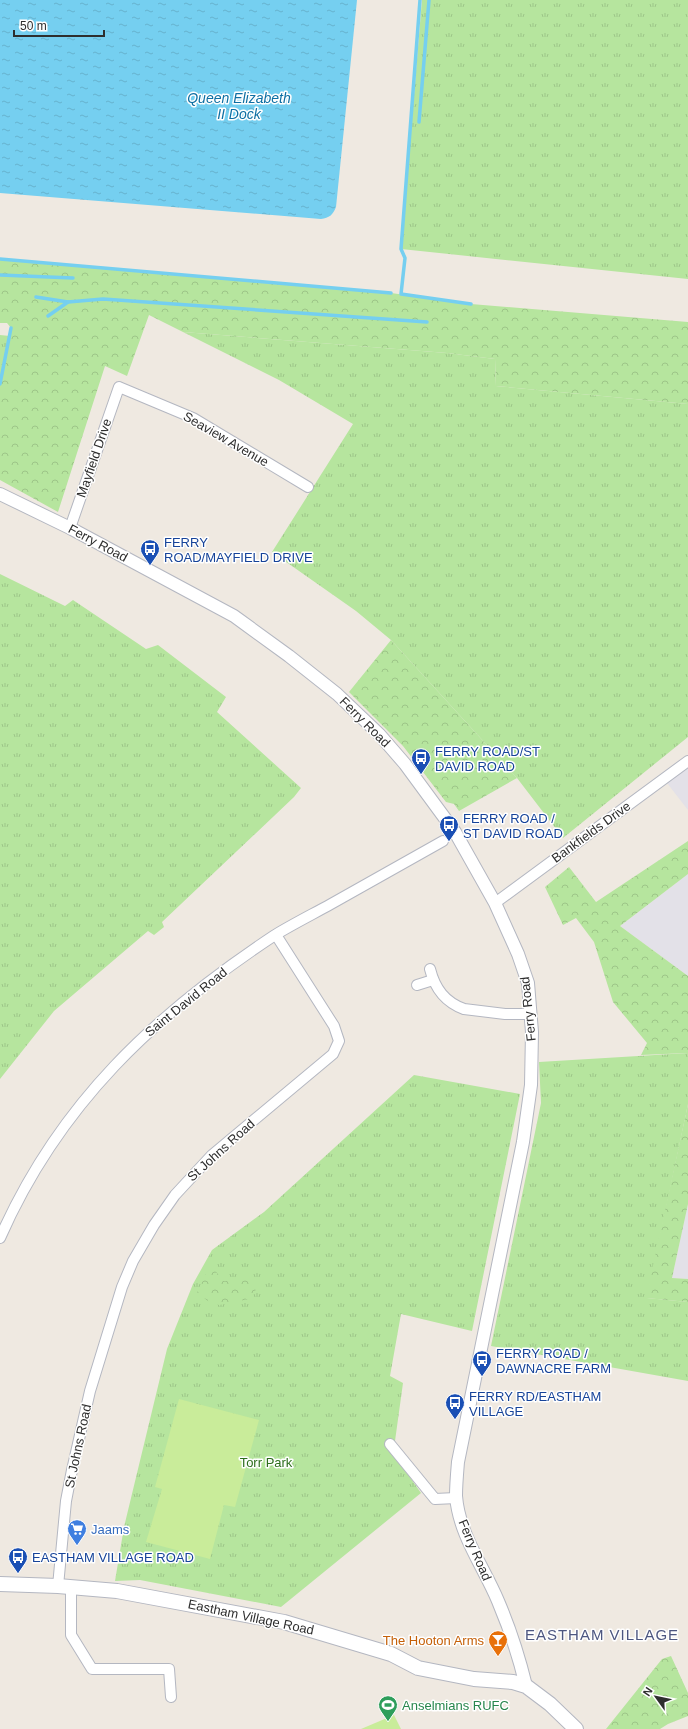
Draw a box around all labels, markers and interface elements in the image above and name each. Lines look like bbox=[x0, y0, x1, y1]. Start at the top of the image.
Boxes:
scale bar bbox=[14, 12, 104, 38]
text: 50 m bbox=[20, 19, 47, 33]
water label: Queen Elizabeth II Dock bbox=[187, 90, 291, 122]
street label: Seaview Avenue bbox=[181, 409, 271, 469]
street label: Mayfield Drive bbox=[74, 417, 114, 499]
street label: Ferry Road bbox=[66, 521, 130, 565]
place label: FERRY ROAD/MAYFIELD DRIVE bbox=[164, 535, 313, 565]
bus stop icon: FERRY ROAD/MAYFIELD DRIVE bbox=[139, 538, 161, 566]
street label: Ferry Road bbox=[337, 694, 393, 750]
place label: FERRY ROAD/ST DAVID ROAD bbox=[435, 744, 540, 774]
bus stop icon: FERRY ROAD/ST DAVID ROAD bbox=[410, 747, 432, 775]
street label: Bankfields Drive bbox=[549, 798, 633, 866]
place label: FERRY ROAD / ST DAVID ROAD bbox=[463, 811, 563, 841]
bus stop icon: FERRY ROAD / ST DAVID ROAD bbox=[438, 814, 460, 842]
street label: Saint David Road bbox=[142, 964, 230, 1040]
street label: Ferry Road bbox=[517, 976, 539, 1042]
street label: St Johns Road bbox=[184, 1116, 258, 1184]
place label: FERRY ROAD / DAWNACRE FARM bbox=[496, 1346, 611, 1376]
bus stop icon: FERRY ROAD / DAWNACRE FARM bbox=[471, 1349, 493, 1377]
place label: FERRY RD/EASTHAM VILLAGE bbox=[469, 1389, 601, 1419]
bus stop icon: FERRY RD/EASTHAM VILLAGE bbox=[444, 1392, 466, 1420]
street label: St Johns Road bbox=[62, 1403, 94, 1489]
park label: Torr Park bbox=[240, 1455, 293, 1470]
street label: Ferry Road bbox=[455, 1517, 495, 1583]
supermarket icon: Jaams bbox=[66, 1518, 88, 1546]
place label: Jaams bbox=[91, 1522, 130, 1537]
bus stop icon: EASTHAM VILLAGE ROAD bbox=[7, 1546, 29, 1574]
place label: EASTHAM VILLAGE ROAD bbox=[32, 1550, 194, 1565]
street label: Eastham Village Road bbox=[187, 1596, 315, 1638]
district label: EASTHAM VILLAGE bbox=[525, 1626, 679, 1643]
bar icon: The Hooton Arms bbox=[487, 1629, 509, 1657]
place label: The Hooton Arms bbox=[383, 1633, 485, 1648]
north arrow bbox=[636, 1677, 676, 1717]
text: N bbox=[640, 1685, 655, 1698]
sports icon: Anselmians RUFC bbox=[377, 1694, 399, 1722]
place label: Anselmians RUFC bbox=[402, 1698, 509, 1713]

